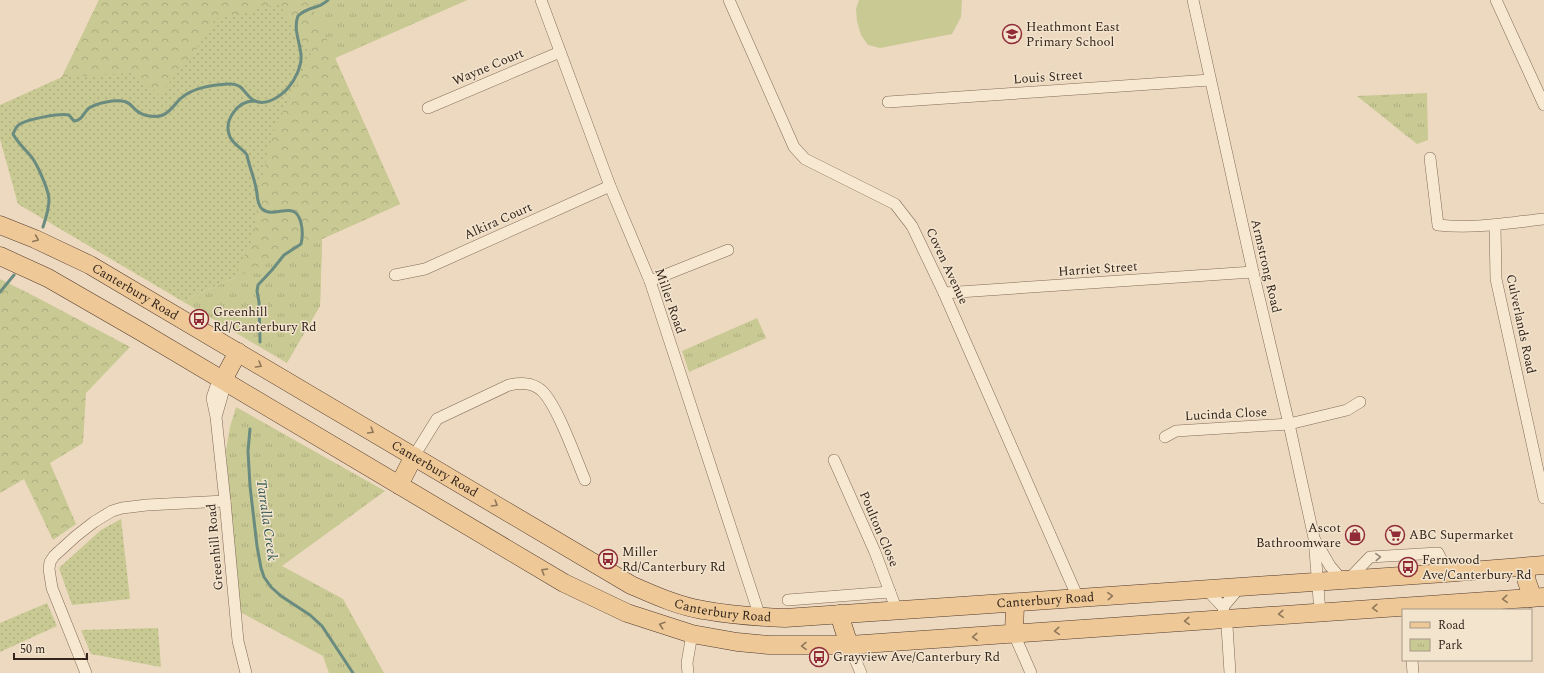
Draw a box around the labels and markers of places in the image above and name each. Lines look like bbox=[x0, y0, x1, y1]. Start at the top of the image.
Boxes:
place label: Heathmont East Primary School bbox=[1026, 17, 1120, 52]
school or university icon: Heathmont East Primary School bbox=[1001, 23, 1023, 45]
place label: Greenhill Rd/Canterbury Rd bbox=[213, 302, 317, 337]
bus stop icon: Greenhill Rd/Canterbury Rd bbox=[188, 308, 210, 330]
place label: Ascot Bathroomware bbox=[1256, 518, 1341, 553]
shop icon: Ascot Bathroomware bbox=[1344, 524, 1366, 546]
supermarket icon: ABC Supermarket bbox=[1384, 524, 1406, 546]
place label: ABC Supermarket bbox=[1409, 525, 1514, 545]
place label: Miller Rd/Canterbury Rd bbox=[622, 542, 726, 577]
bus stop icon: Miller Rd/Canterbury Rd bbox=[597, 548, 619, 570]
place label: Fernwood Ave/Canterbury Rd bbox=[1422, 550, 1532, 585]
bus stop icon: Fernwood Ave/Canterbury Rd bbox=[1397, 556, 1419, 578]
bus stop icon: Grayview Ave/Canterbury Rd bbox=[808, 646, 830, 668]
place label: Grayview Ave/Canterbury Rd bbox=[833, 647, 1000, 667]

